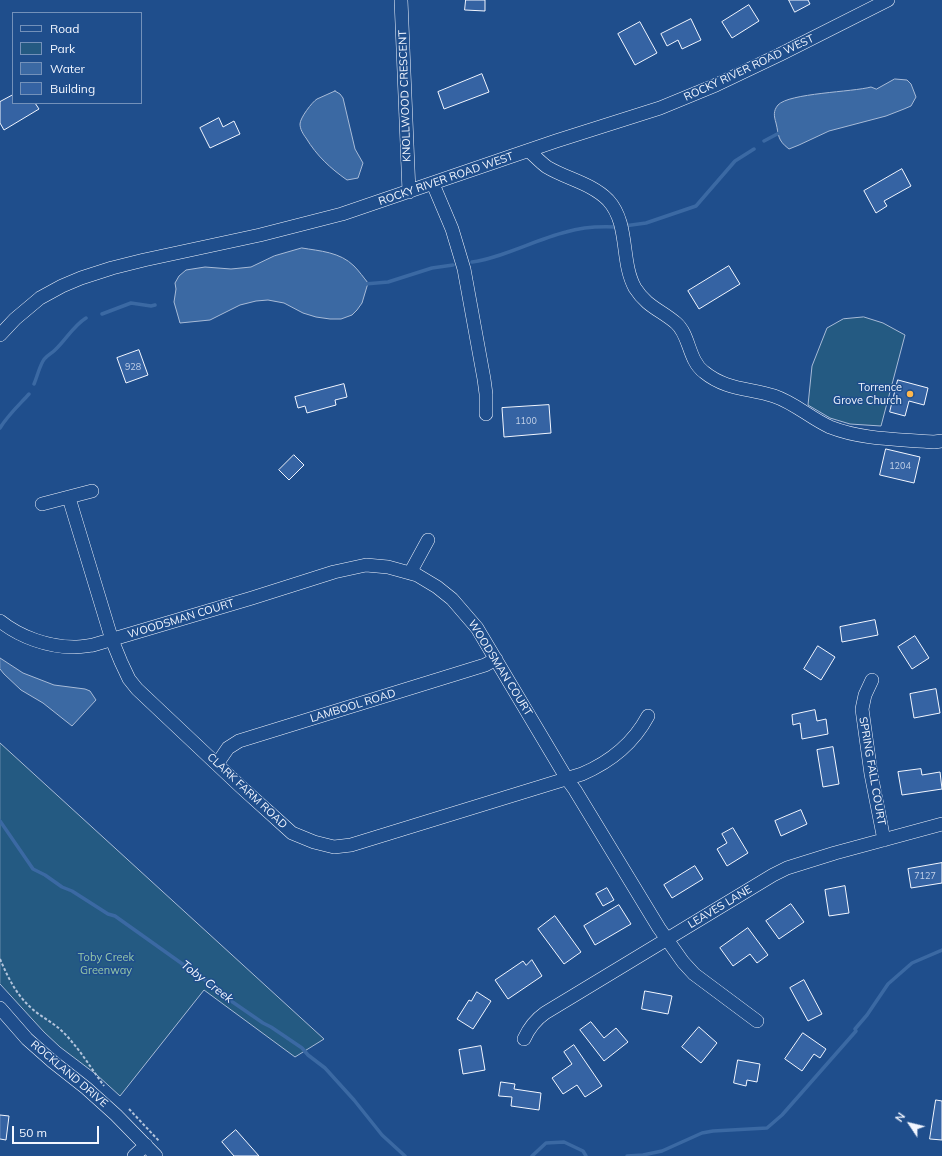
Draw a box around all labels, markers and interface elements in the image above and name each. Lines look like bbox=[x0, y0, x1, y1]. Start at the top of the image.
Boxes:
legend bbox=[12, 12, 142, 104]
text: Road bbox=[50, 21, 79, 36]
street label: KNOLLWOOD CRESCENT bbox=[396, 30, 414, 162]
street label: ROCKY RIVER ROAD WEST bbox=[682, 32, 816, 104]
text: Park bbox=[50, 41, 75, 56]
text: Water bbox=[50, 61, 85, 76]
text: Building bbox=[50, 81, 95, 96]
street label: ROCKY RIVER ROAD WEST bbox=[377, 150, 515, 208]
house number: 928 bbox=[125, 362, 141, 372]
place label: Torrence Grove Church bbox=[833, 381, 902, 407]
marker: Torrence Grove Church bbox=[905, 389, 915, 399]
house number: 1100 bbox=[515, 416, 537, 426]
house number: 1204 bbox=[889, 461, 911, 471]
street label: WOODSMAN COURT bbox=[126, 597, 236, 641]
street label: WOODSMAN COURT bbox=[465, 618, 535, 718]
street label: LAMBOOL ROAD bbox=[309, 687, 397, 725]
street label: SPRING FALL COURT bbox=[856, 716, 888, 826]
street label: CLARK FARM ROAD bbox=[204, 751, 290, 831]
house number: 7127 bbox=[914, 871, 936, 881]
street label: LEAVES LANE bbox=[686, 883, 754, 931]
park label: Toby Creek Greenway bbox=[78, 951, 134, 977]
water label: Toby Creek bbox=[178, 958, 236, 1006]
street label: ROCKLAND DRIVE bbox=[28, 1038, 110, 1110]
north arrow bbox=[890, 1104, 930, 1144]
text: N bbox=[892, 1110, 908, 1125]
scale bar bbox=[14, 1118, 101, 1144]
text: 50 m bbox=[19, 1125, 47, 1140]

